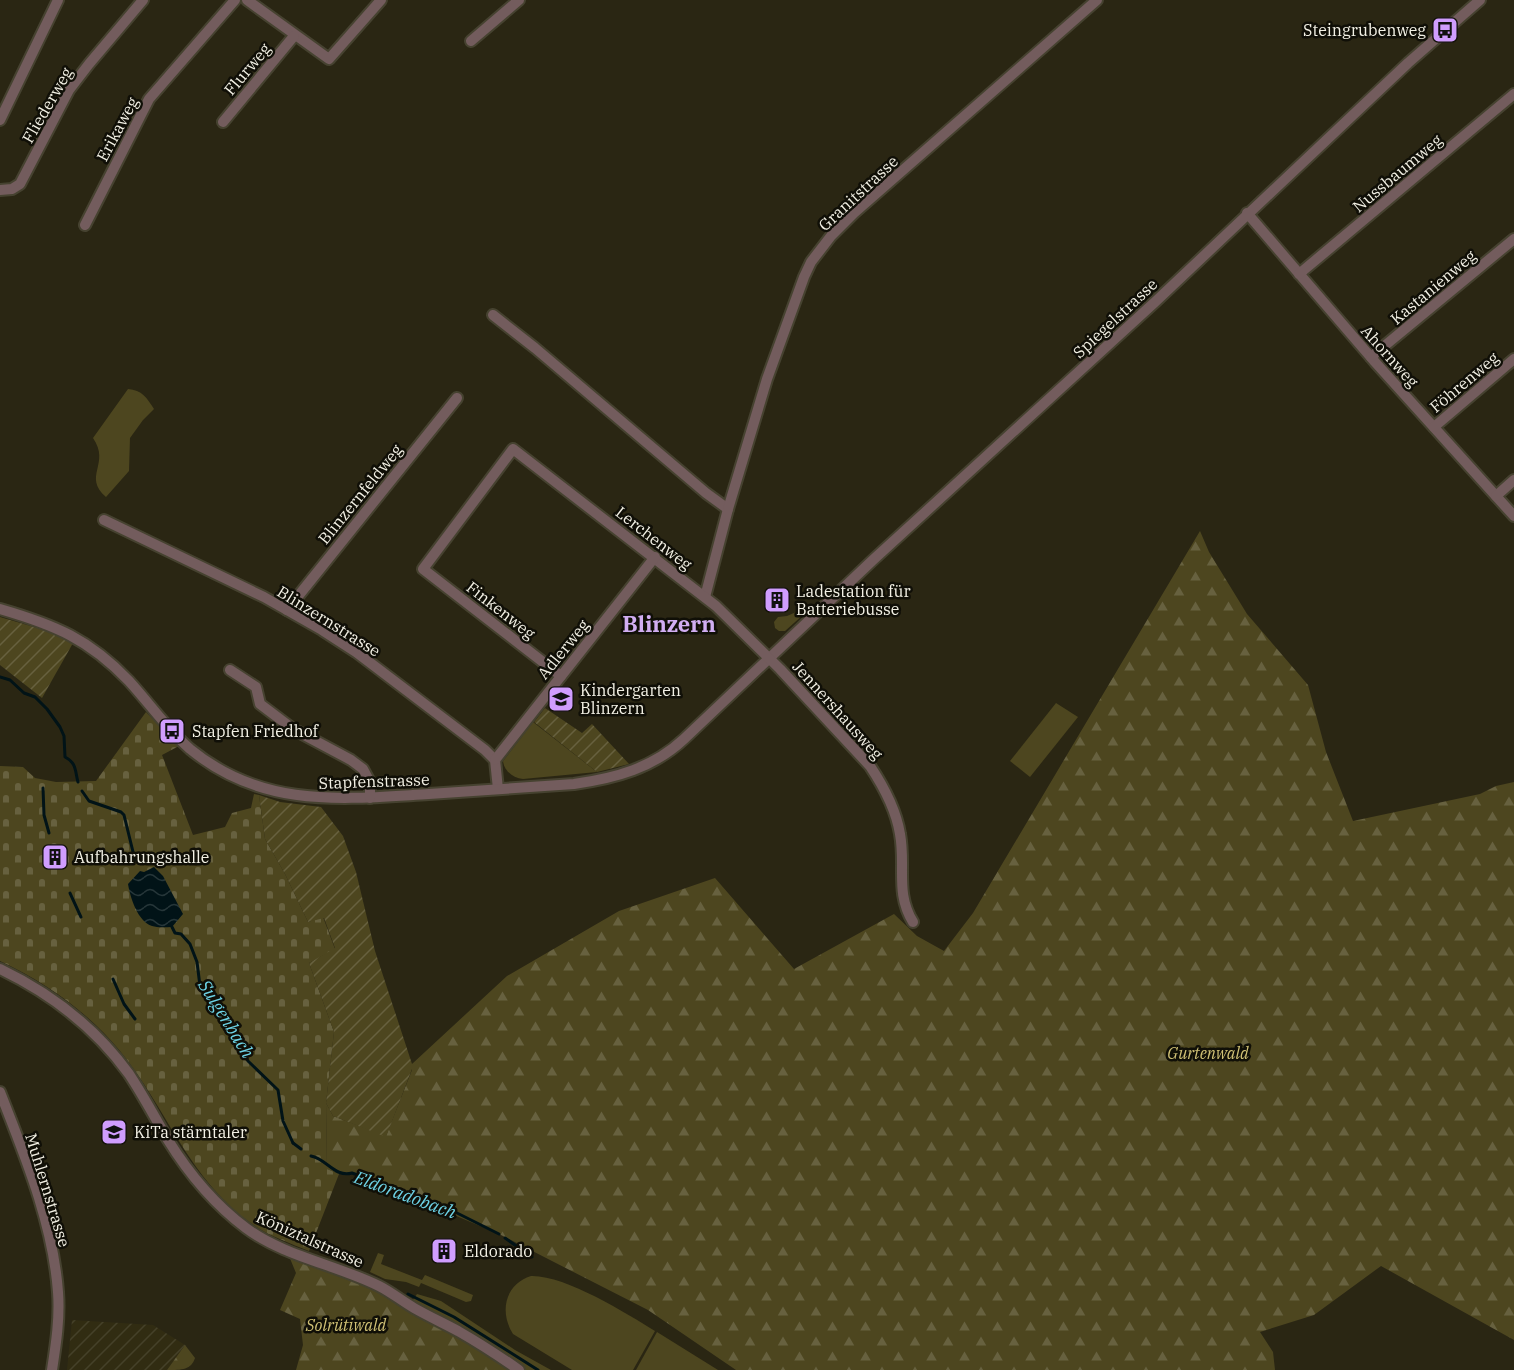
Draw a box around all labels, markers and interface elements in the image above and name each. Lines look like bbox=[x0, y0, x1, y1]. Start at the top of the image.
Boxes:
bus stop icon: Steingrubenweg bbox=[1430, 15, 1460, 45]
place label: Steingrubenweg bbox=[1303, 20, 1426, 40]
street label: Flurweg bbox=[219, 39, 275, 99]
street label: Fliederweg bbox=[17, 63, 77, 146]
street label: Erikaweg bbox=[92, 93, 142, 165]
street label: Nussbaumweg bbox=[1348, 130, 1446, 216]
street label: Granitstrasse bbox=[814, 151, 902, 235]
street label: Kastanienweg bbox=[1386, 245, 1480, 329]
street label: Spiegelstrasse bbox=[1069, 274, 1161, 362]
street label: Ahornweg bbox=[1357, 321, 1423, 391]
street label: Föhrenweg bbox=[1426, 347, 1503, 417]
street label: Blinzernfeldweg bbox=[314, 440, 407, 548]
street label: Lerchenweg bbox=[612, 502, 696, 574]
street label: Finkenweg bbox=[462, 577, 540, 643]
street label: Blinzernstrasse bbox=[274, 581, 384, 661]
place label: Ladestation für Batteriebusse bbox=[796, 581, 911, 619]
building icon: Ladestation für Batteriebusse bbox=[762, 585, 792, 615]
district label: Blinzern bbox=[622, 609, 716, 638]
street label: Adlerweg bbox=[533, 615, 593, 683]
street label: Jennershausweg bbox=[789, 657, 888, 764]
place label: Kindergarten Blinzern bbox=[580, 680, 681, 718]
school or university icon: Kindergarten Blinzern bbox=[546, 684, 576, 714]
bus stop icon: Stapfen Friedhof bbox=[157, 716, 187, 746]
place label: Stapfen Friedhof bbox=[192, 721, 320, 741]
street label: Stapfenstrasse bbox=[318, 769, 430, 793]
building icon: Aufbahrungshalle bbox=[40, 842, 70, 872]
place label: Aufbahrungshalle bbox=[74, 847, 209, 867]
water label: Sulgenbach bbox=[193, 974, 260, 1062]
park label: Gurtenwald bbox=[1167, 1043, 1249, 1063]
school or university icon: KiTa stärntaler bbox=[99, 1117, 129, 1147]
place label: KiTa stärntaler bbox=[134, 1122, 247, 1142]
street label: Muhlernstrasse bbox=[21, 1131, 75, 1249]
water label: Eldoradobach bbox=[350, 1165, 459, 1224]
street label: Köniztalstrasse bbox=[253, 1206, 367, 1272]
building icon: Eldorado bbox=[429, 1236, 459, 1266]
place label: Eldorado bbox=[464, 1241, 532, 1261]
park label: Solrütiwald bbox=[305, 1315, 387, 1335]

